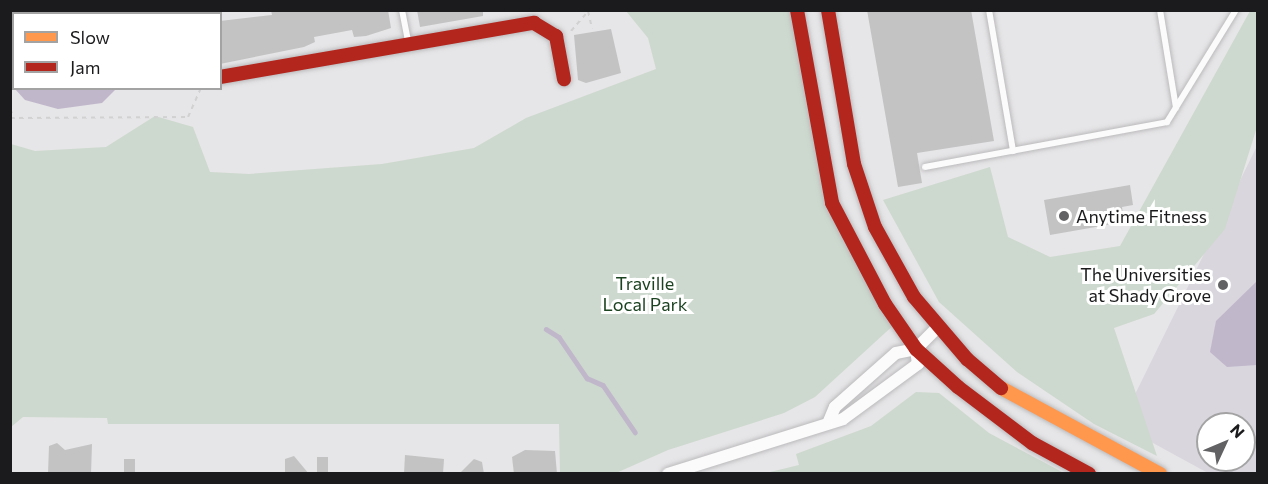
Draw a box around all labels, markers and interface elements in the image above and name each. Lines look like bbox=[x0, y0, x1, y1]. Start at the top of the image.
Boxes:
legend bbox=[12, 12, 222, 90]
text: Slow bbox=[70, 26, 110, 48]
text: Jam bbox=[70, 56, 100, 78]
place label: Anytime Fitness bbox=[1076, 205, 1207, 227]
marker: Anytime Fitness bbox=[1057, 209, 1071, 223]
place label: The Universities at Shady Grove bbox=[1080, 264, 1211, 306]
park label: Traville Local Park bbox=[602, 273, 688, 316]
marker: The Universities at Shady Grove bbox=[1216, 278, 1230, 292]
north arrow bbox=[1196, 412, 1256, 472]
text: N bbox=[1227, 420, 1249, 441]

